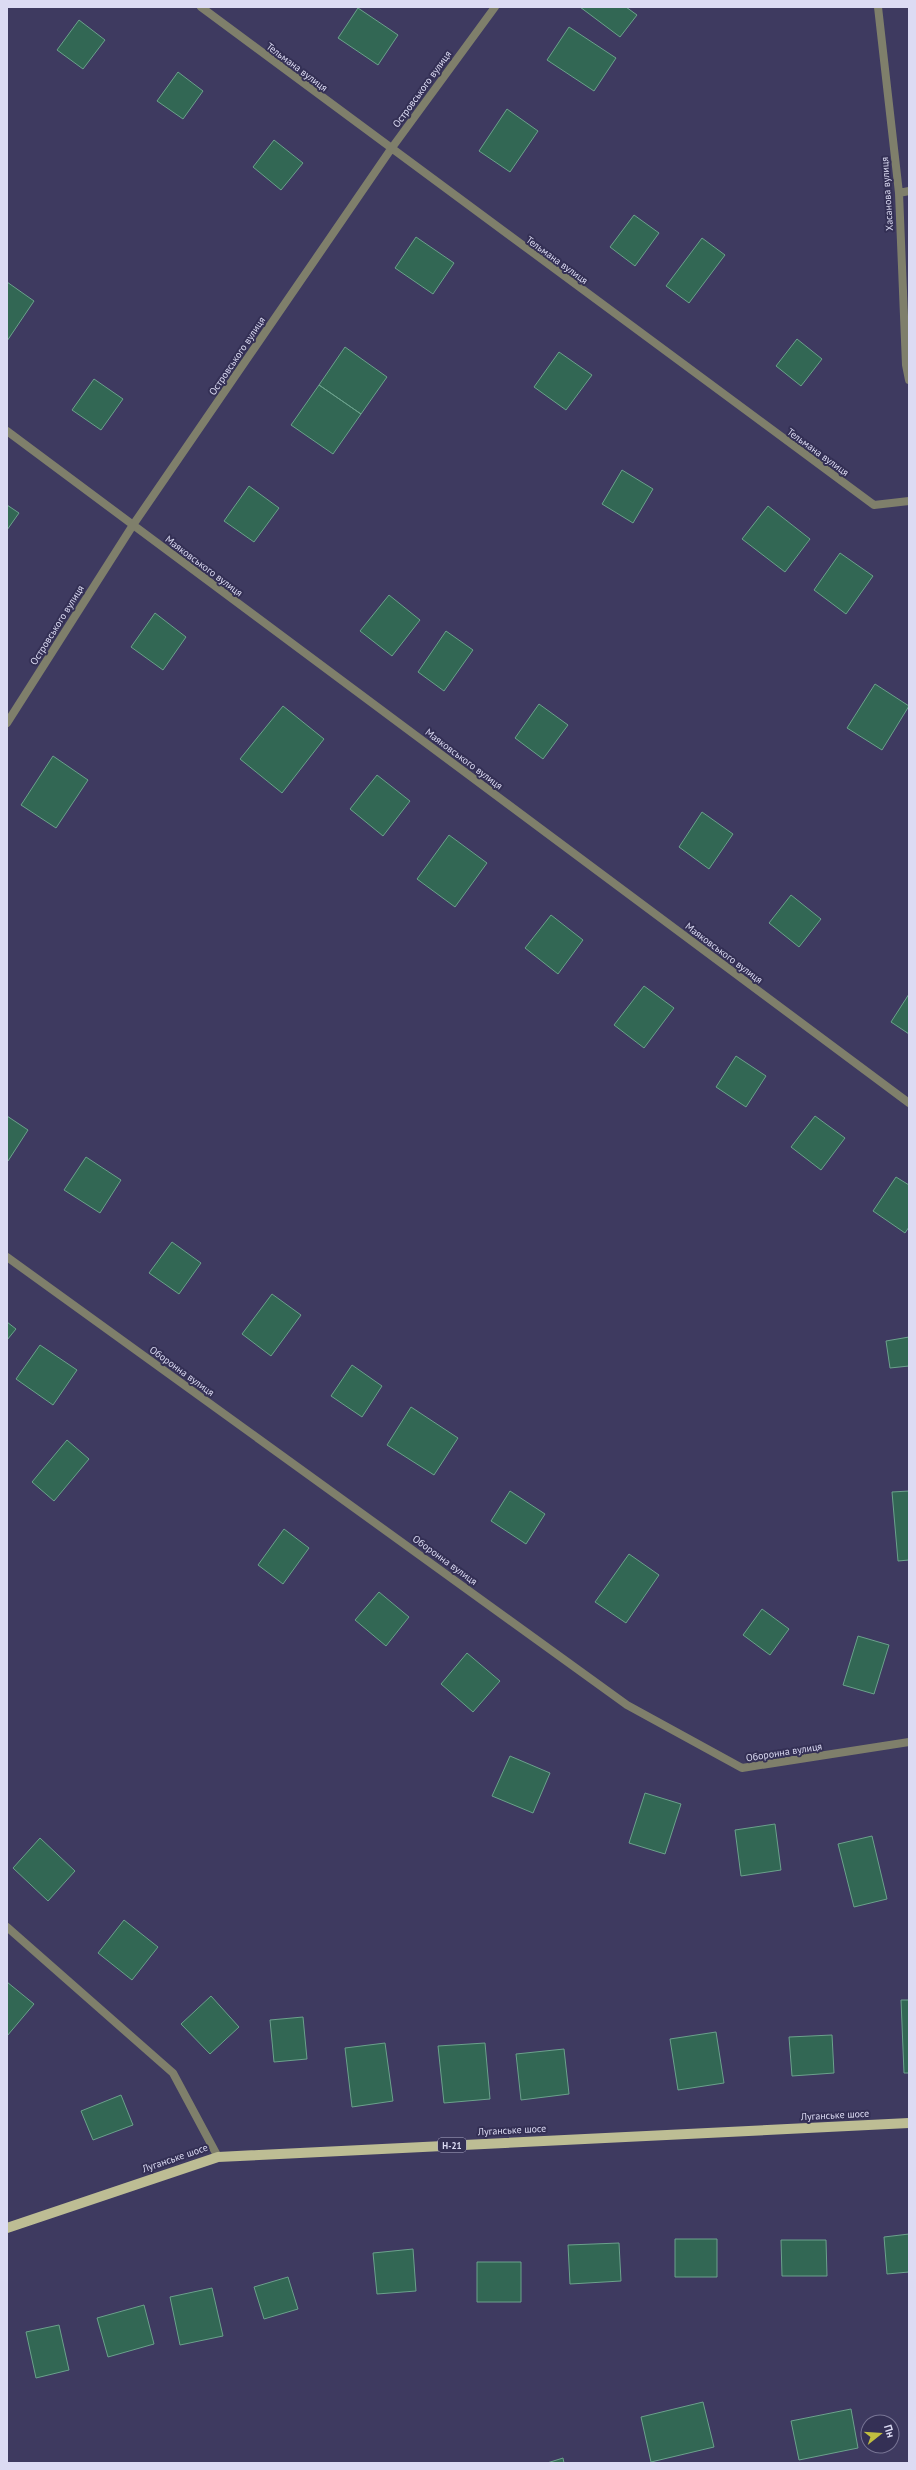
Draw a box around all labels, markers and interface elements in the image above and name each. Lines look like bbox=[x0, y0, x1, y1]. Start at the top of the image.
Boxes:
street label: Тельмана вулиця bbox=[264, 40, 330, 94]
street label: Островського вулиця bbox=[390, 48, 454, 130]
street label: Хасанова вулиця bbox=[878, 156, 896, 231]
street label: Тельмана вулиця bbox=[523, 233, 591, 287]
street label: Островського вулиця bbox=[206, 314, 268, 398]
street label: Тельмана вулиця bbox=[784, 425, 852, 479]
street label: Маяковського вулиця bbox=[163, 533, 245, 600]
street label: Островського вулиця bbox=[27, 582, 87, 667]
street label: Маяковського вулиця bbox=[423, 726, 505, 793]
street label: Маяковського вулиця bbox=[683, 920, 765, 987]
street label: Оборонна вулиця bbox=[147, 1343, 217, 1399]
street label: Оборонна вулиця bbox=[410, 1532, 480, 1588]
street label: Оборонна вулиця bbox=[745, 1740, 823, 1764]
street label: Луганське шосе bbox=[799, 2107, 870, 2123]
street label: Луганське шосе bbox=[476, 2122, 547, 2138]
road number: Н-21 bbox=[438, 2138, 466, 2152]
street label: Луганське шосе bbox=[140, 2141, 210, 2176]
north arrow bbox=[860, 2414, 900, 2454]
text: Пн bbox=[881, 2423, 898, 2439]

